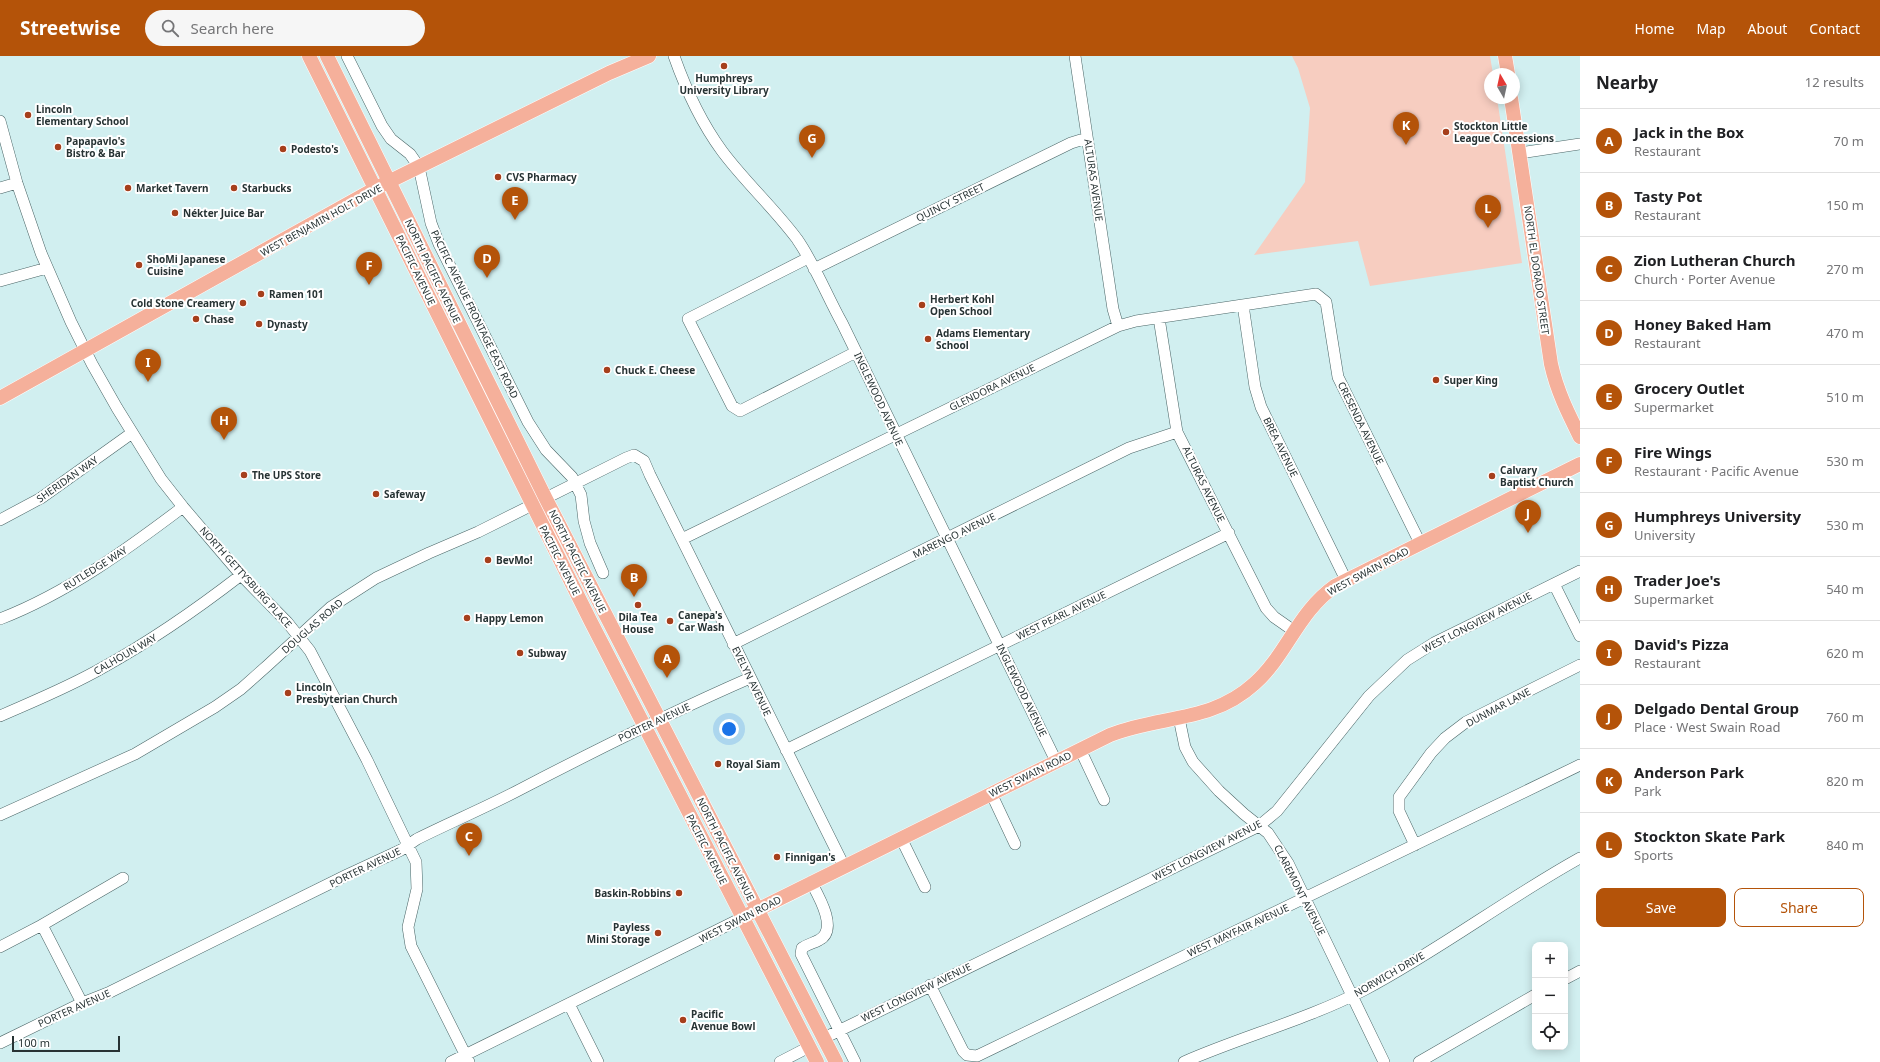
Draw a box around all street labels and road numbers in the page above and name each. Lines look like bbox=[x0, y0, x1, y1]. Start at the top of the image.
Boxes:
street label: ALTURAS AVENUE bbox=[1081, 138, 1107, 222]
street label: QUINCY STREET bbox=[913, 179, 987, 225]
street label: WEST BENJAMIN HOLT DRIVE bbox=[258, 181, 384, 259]
street label: NORTH EL DORADO STREET bbox=[1521, 205, 1553, 336]
street label: NORTH PACIFIC AVENUE bbox=[402, 217, 464, 325]
street label: PACIFIC AVENUE FRONTAGE EAST ROAD bbox=[429, 228, 521, 400]
street label: PACIFIC AVENUE bbox=[393, 232, 439, 308]
street label: INGLEWOOD AVENUE bbox=[851, 350, 907, 448]
street label: GLENDORA AVENUE bbox=[947, 360, 1037, 414]
street label: CRESENDA AVENUE bbox=[1335, 379, 1387, 467]
street label: BREA AVENUE bbox=[1260, 415, 1302, 479]
street label: ALTURAS AVENUE bbox=[1180, 444, 1228, 524]
street label: SHERIDAN WAY bbox=[33, 452, 101, 505]
street label: NORTH PACIFIC AVENUE bbox=[546, 507, 610, 615]
street label: MARENGO AVENUE bbox=[910, 509, 998, 561]
street label: NORTH GETTYSBURG PLACE bbox=[197, 523, 295, 631]
street label: PACIFIC AVENUE bbox=[536, 523, 584, 597]
street label: RUTLEDGE WAY bbox=[60, 543, 130, 593]
street label: WEST SWAIN ROAD bbox=[1325, 544, 1411, 598]
street label: WEST PEARL AVENUE bbox=[1014, 587, 1108, 643]
street label: WEST LONGVIEW AVENUE bbox=[1420, 588, 1534, 656]
street label: DOUGLAS ROAD bbox=[278, 595, 346, 657]
street label: CALHOUN WAY bbox=[91, 630, 160, 678]
street label: INGLEWOOD AVENUE bbox=[993, 641, 1051, 739]
street label: EVELYN AVENUE bbox=[729, 644, 775, 718]
street label: DUNMAR LANE bbox=[1463, 684, 1533, 730]
street label: PORTER AVENUE bbox=[616, 699, 692, 745]
street label: WEST SWAIN ROAD bbox=[986, 748, 1074, 800]
street label: NORTH PACIFIC AVENUE bbox=[694, 795, 758, 903]
street label: PACIFIC AVENUE bbox=[683, 812, 731, 886]
street label: WEST LONGVIEW AVENUE bbox=[1150, 816, 1264, 884]
street label: CLAREMONT AVENUE bbox=[1271, 842, 1329, 938]
street label: PORTER AVENUE bbox=[327, 844, 403, 890]
street label: WEST SWAIN ROAD bbox=[697, 892, 783, 946]
street label: WEST MAYFAIR AVENUE bbox=[1185, 900, 1291, 960]
street label: NORWICH DRIVE bbox=[1351, 948, 1427, 1000]
street label: WEST LONGVIEW AVENUE bbox=[858, 959, 974, 1025]
street label: PORTER AVENUE bbox=[36, 986, 112, 1030]

